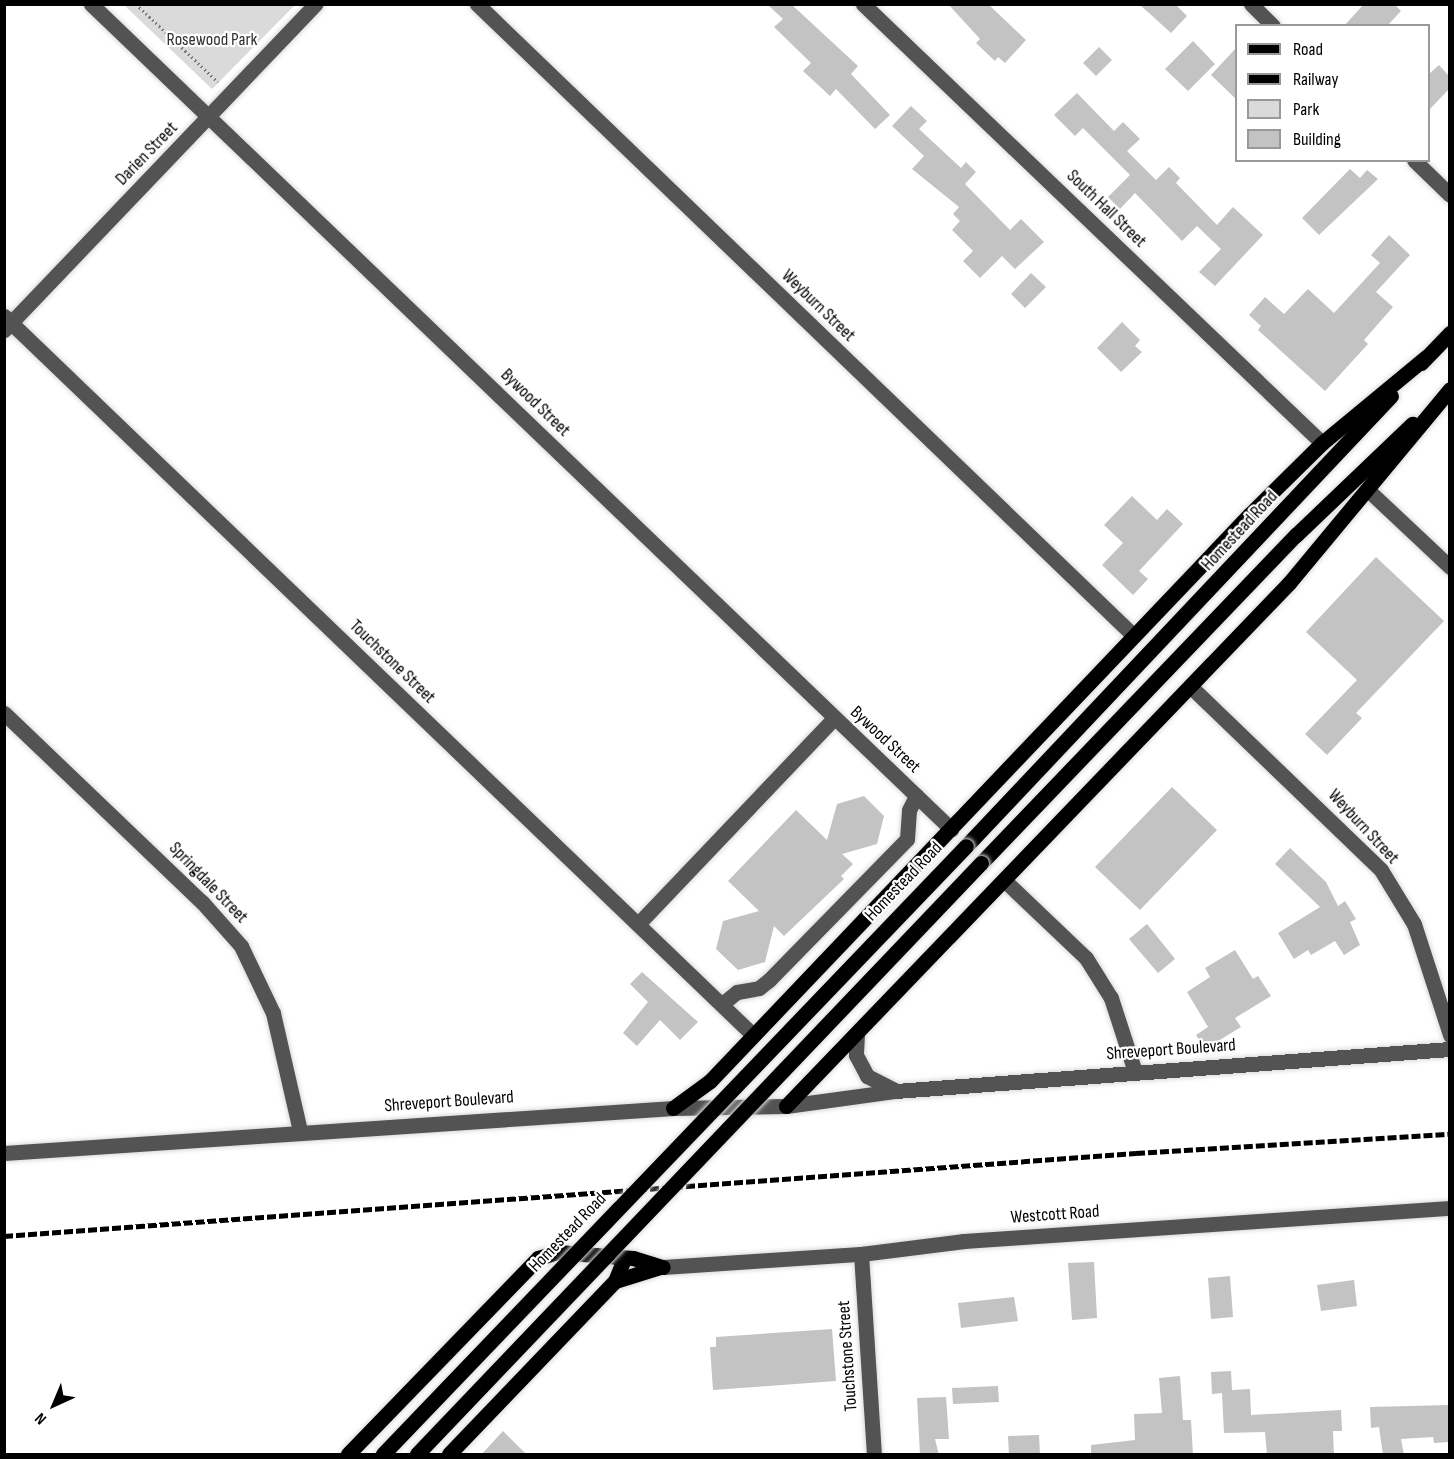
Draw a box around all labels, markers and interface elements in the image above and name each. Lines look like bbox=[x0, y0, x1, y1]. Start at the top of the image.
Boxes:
legend bbox=[1235, 24, 1430, 162]
park label: Rosewood Park bbox=[167, 29, 257, 51]
text: Road bbox=[1293, 39, 1323, 60]
text: Railway bbox=[1293, 69, 1338, 90]
text: Park bbox=[1293, 99, 1319, 120]
street label: Darien Street bbox=[111, 118, 183, 190]
text: Building bbox=[1293, 129, 1341, 150]
street label: South Hall Street bbox=[1062, 166, 1150, 252]
street label: Weyburn Street bbox=[777, 266, 859, 346]
street label: Bywood Street bbox=[496, 365, 574, 441]
street label: Homestead Road bbox=[1197, 486, 1283, 576]
street label: Touchstone Street bbox=[345, 616, 439, 708]
street label: Bywood Street bbox=[845, 702, 925, 778]
street label: Weyburn Street bbox=[1323, 785, 1403, 869]
street label: Springdale Street bbox=[164, 838, 252, 928]
street label: Homestead Road bbox=[861, 838, 947, 926]
street label: Shreveport Boulevard bbox=[1106, 1035, 1236, 1065]
street label: Shreveport Boulevard bbox=[384, 1087, 514, 1117]
street label: Homestead Road bbox=[525, 1189, 611, 1277]
street label: Westcott Road bbox=[1010, 1201, 1100, 1229]
street label: Touchstone Street bbox=[833, 1300, 863, 1412]
north arrow bbox=[24, 1375, 84, 1435]
text: N bbox=[31, 1409, 51, 1428]

